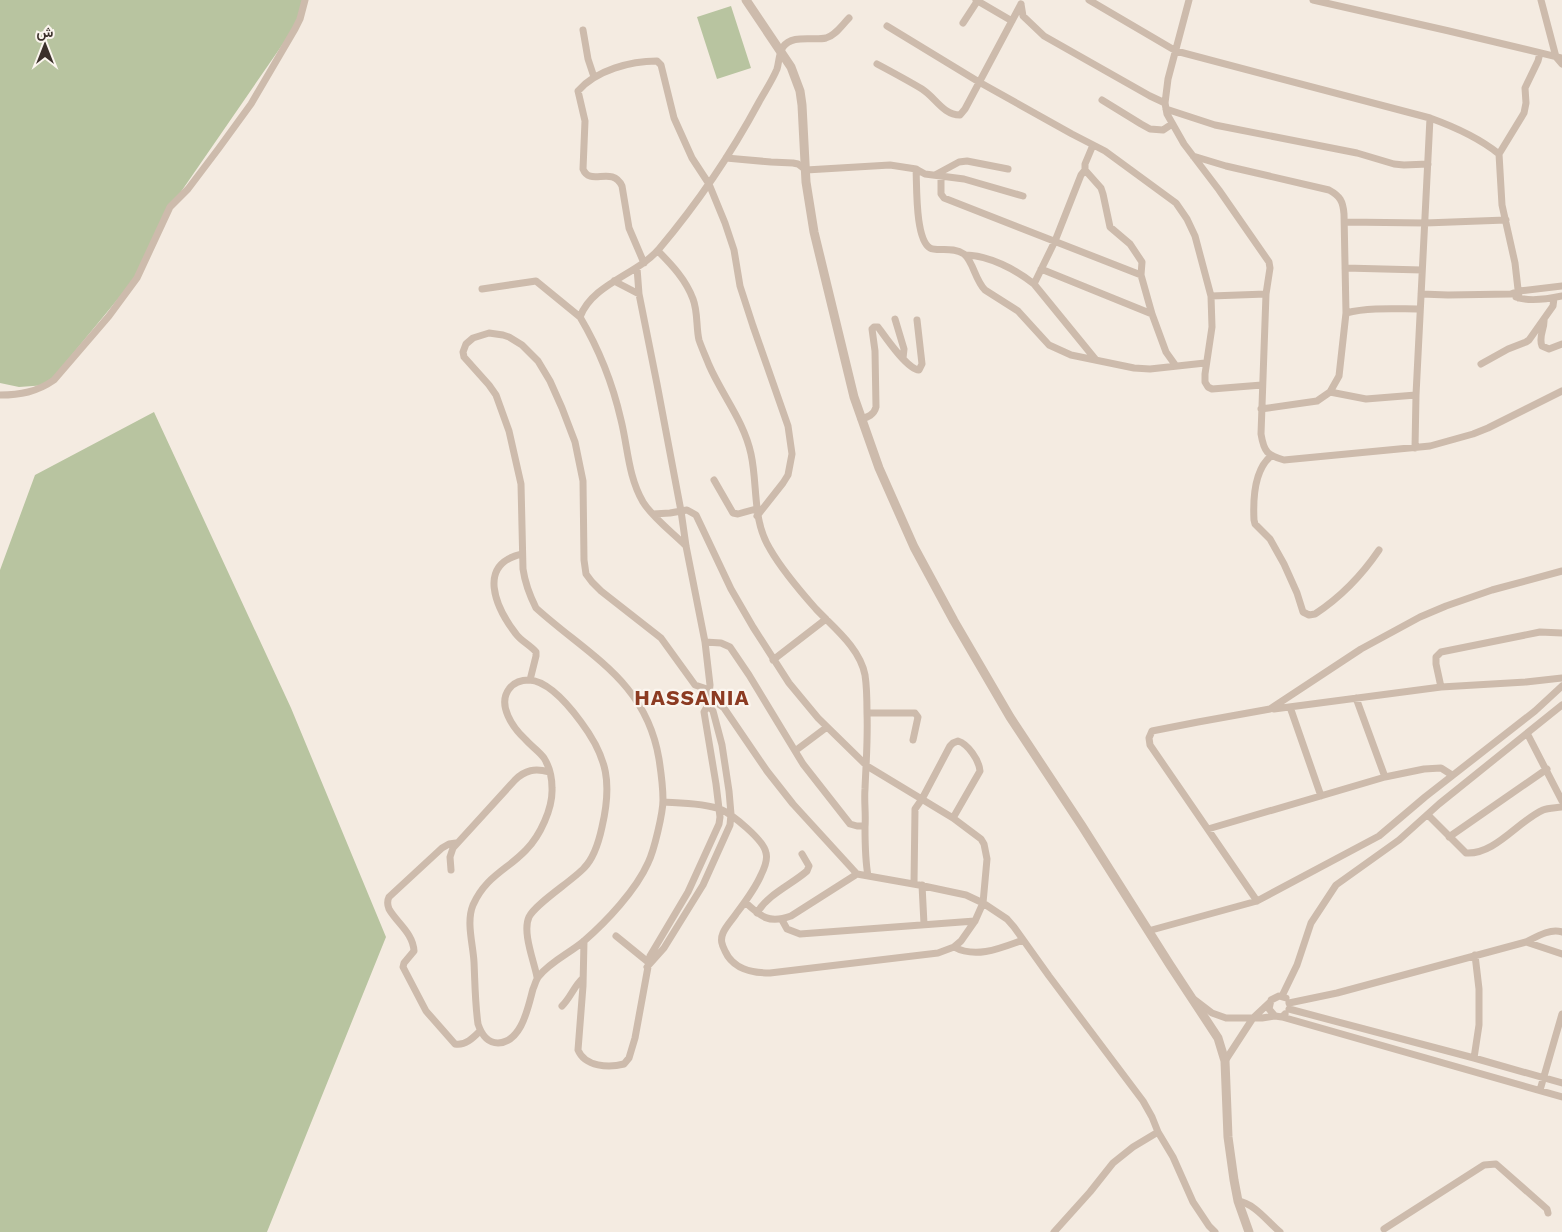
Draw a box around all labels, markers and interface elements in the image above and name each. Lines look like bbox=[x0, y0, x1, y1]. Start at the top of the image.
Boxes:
north arrow bbox=[20, 20, 70, 70]
text: ش bbox=[37, 24, 54, 41]
district label: HASSANIA bbox=[634, 685, 750, 710]

